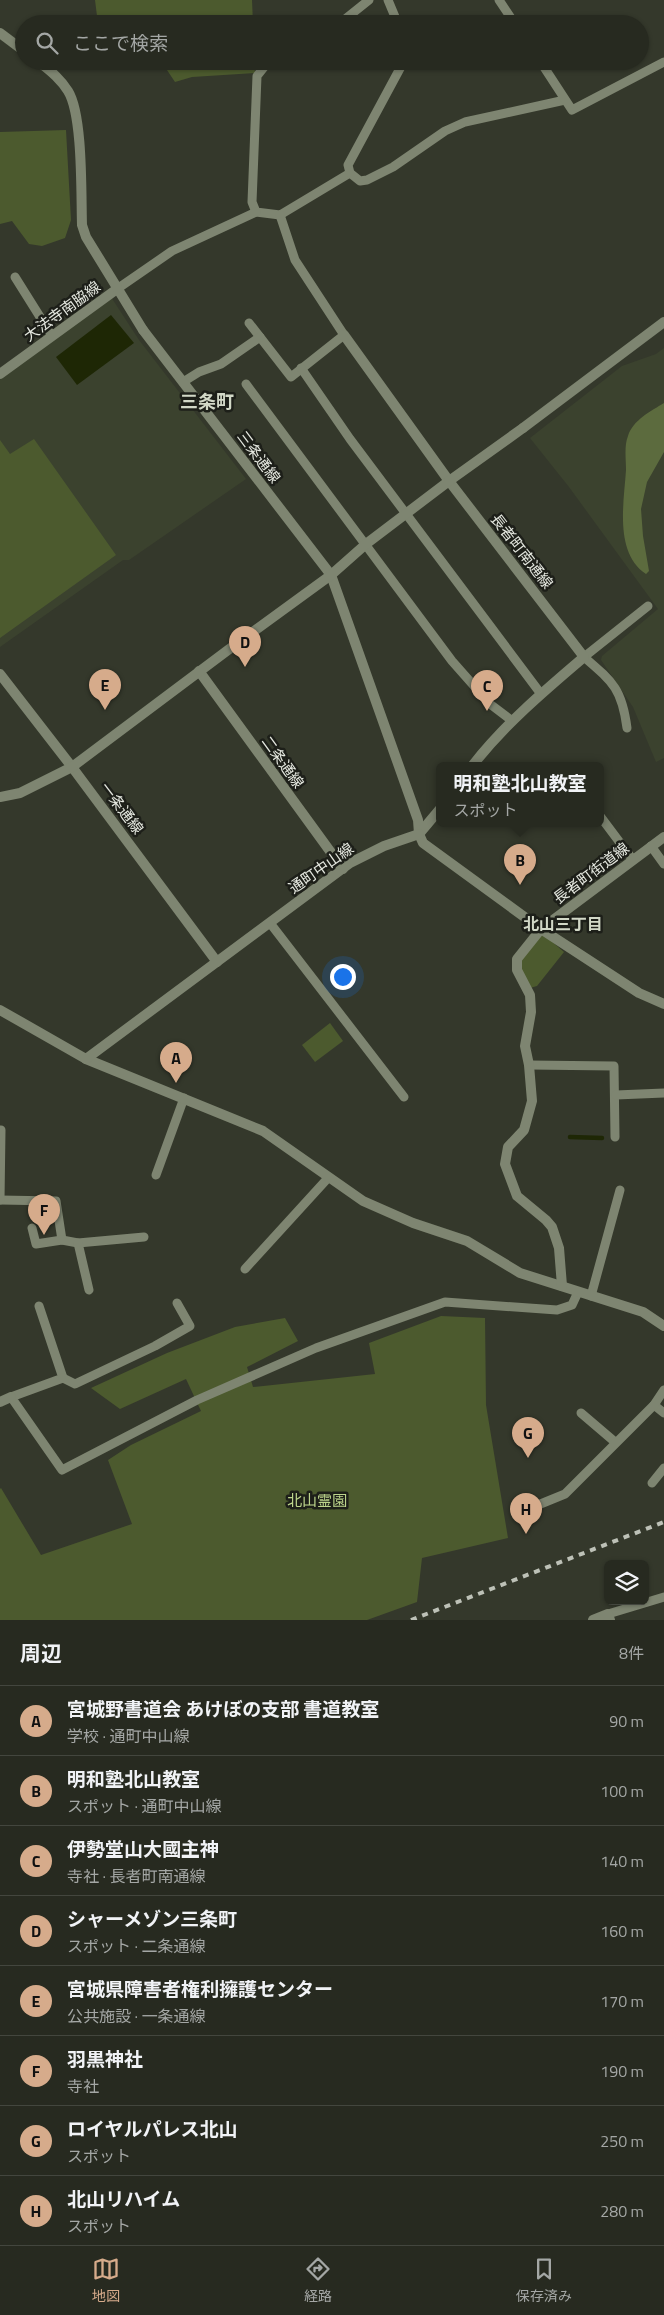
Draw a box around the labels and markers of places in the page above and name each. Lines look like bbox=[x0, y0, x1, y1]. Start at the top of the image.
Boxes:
pin: D bbox=[229, 626, 261, 667]
pin: E bbox=[89, 669, 121, 710]
pin: C bbox=[471, 670, 503, 711]
pin: B bbox=[504, 844, 536, 885]
pin: A bbox=[160, 1042, 192, 1083]
pin: F bbox=[28, 1194, 60, 1235]
pin: G bbox=[512, 1417, 544, 1458]
pin: H bbox=[510, 1493, 542, 1534]

